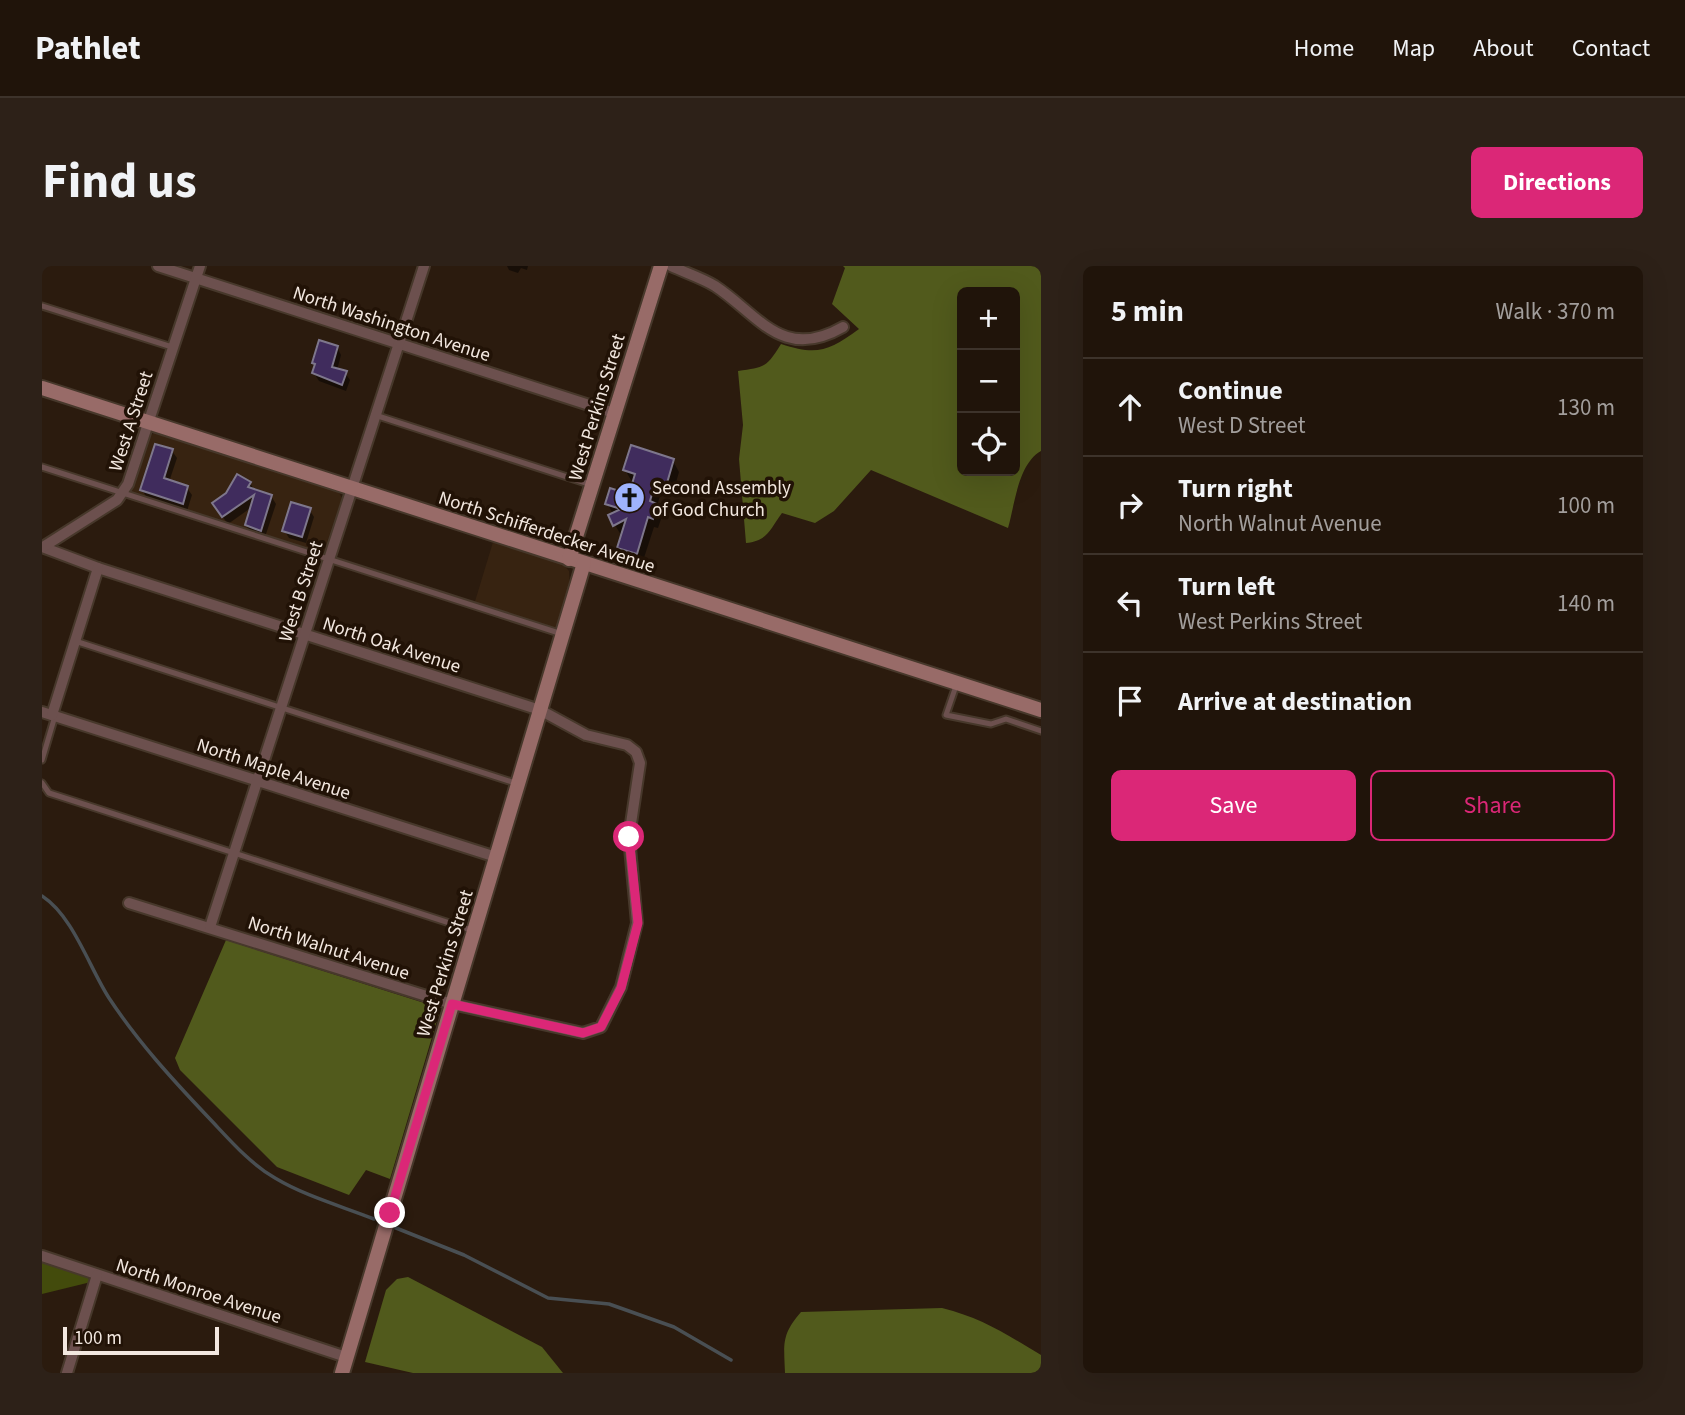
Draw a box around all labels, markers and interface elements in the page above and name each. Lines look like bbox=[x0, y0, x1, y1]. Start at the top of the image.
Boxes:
text: Pathlet bbox=[35, 25, 141, 72]
text: Home bbox=[1294, 31, 1354, 66]
text: Map bbox=[1392, 31, 1435, 66]
text: About bbox=[1473, 31, 1534, 66]
text: Contact bbox=[1572, 31, 1650, 66]
text: Find us bbox=[42, 147, 197, 217]
button: Directions bbox=[1471, 147, 1643, 218]
street label: North Washington Avenue bbox=[289, 280, 494, 369]
map controls bbox=[957, 287, 1020, 476]
button: + bbox=[957, 287, 1020, 350]
text: 5 min bbox=[1111, 290, 1184, 333]
text: Walk · 370 m bbox=[1496, 295, 1615, 328]
street label: West Perkins Street bbox=[562, 330, 633, 484]
button: − bbox=[957, 350, 1020, 413]
street label: West A Street bbox=[103, 367, 160, 475]
text: Continue bbox=[1178, 372, 1283, 409]
icon: ahead bbox=[1111, 388, 1149, 426]
text: 130 m bbox=[1557, 391, 1615, 424]
text: West D Street bbox=[1178, 409, 1305, 442]
button: locate bbox=[957, 413, 1020, 476]
text: Turn right bbox=[1178, 470, 1293, 507]
place label: Second Assembly of God Church bbox=[652, 475, 791, 524]
church icon: Second Assembly of God Church bbox=[612, 481, 646, 515]
street label: North Schifferdecker Avenue bbox=[435, 485, 658, 580]
icon: right bbox=[1111, 486, 1149, 524]
text: 100 m bbox=[1557, 489, 1615, 522]
text: North Walnut Avenue bbox=[1178, 507, 1382, 540]
street label: West B Street bbox=[272, 537, 331, 645]
text: Turn left bbox=[1178, 568, 1275, 605]
icon: left bbox=[1111, 584, 1149, 622]
text: 140 m bbox=[1557, 587, 1615, 620]
text: West Perkins Street bbox=[1178, 605, 1362, 638]
street label: North Oak Avenue bbox=[319, 610, 464, 680]
icon: arrive bbox=[1111, 682, 1149, 720]
text: Arrive at destination bbox=[1178, 683, 1412, 720]
street label: North Maple Avenue bbox=[193, 732, 354, 807]
button: Save bbox=[1111, 770, 1356, 841]
button: Share bbox=[1370, 770, 1615, 841]
route start bbox=[613, 821, 644, 852]
street label: West Perkins Street bbox=[410, 886, 481, 1040]
street label: North Walnut Avenue bbox=[244, 910, 413, 987]
route end bbox=[374, 1197, 405, 1228]
street label: North Monroe Avenue bbox=[112, 1252, 285, 1331]
scale bar bbox=[63, 1324, 219, 1356]
text: 100 m bbox=[74, 1325, 122, 1352]

